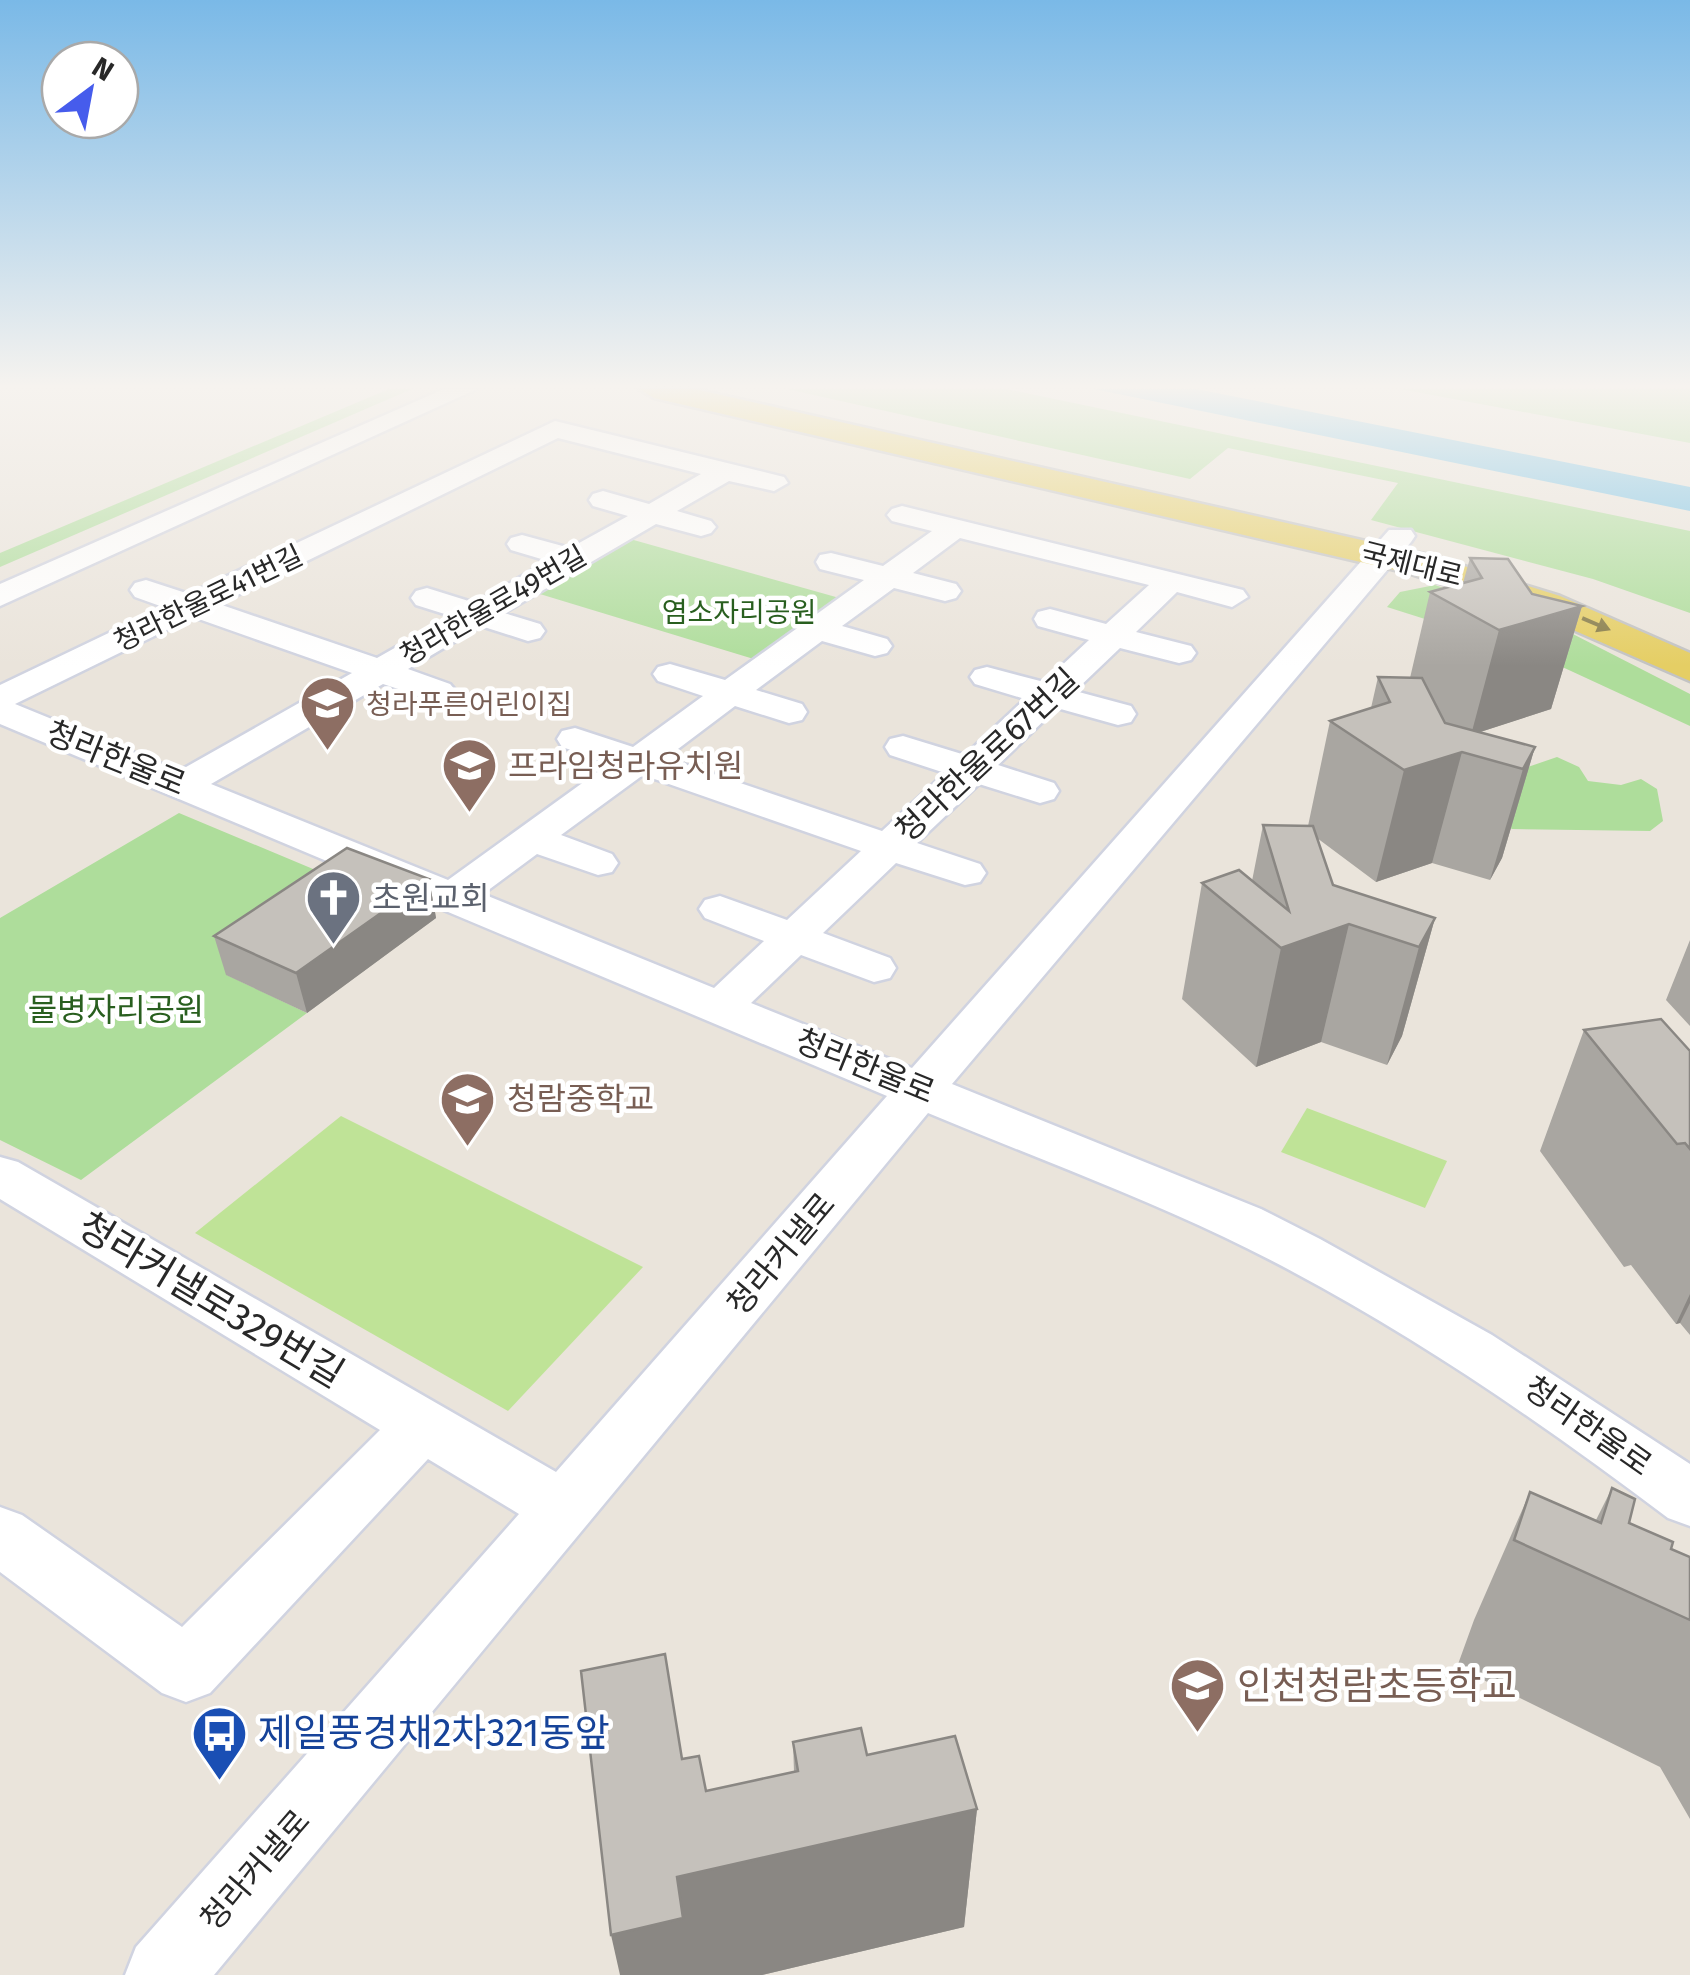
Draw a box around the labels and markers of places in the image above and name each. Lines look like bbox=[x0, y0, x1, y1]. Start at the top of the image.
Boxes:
school or university icon: 청라푸른어린이집 bbox=[297, 674, 357, 753]
place label: 청라푸른어린이집 bbox=[366, 688, 572, 721]
school or university icon: 프라임청라유치원 bbox=[439, 736, 499, 815]
place label: 프라임청라유치원 bbox=[508, 747, 744, 785]
church icon: 초원교회 bbox=[303, 868, 363, 947]
place label: 초원교회 bbox=[372, 879, 490, 917]
school or university icon: 청람중학교 bbox=[438, 1069, 498, 1148]
place label: 청람중학교 bbox=[507, 1080, 654, 1118]
school or university icon: 인천청람초등학교 bbox=[1168, 1656, 1228, 1735]
place label: 인천청람초등학교 bbox=[1237, 1663, 1517, 1709]
bus stop icon: 제일풍경채2차321동앞 bbox=[189, 1703, 249, 1782]
place label: 제일풍경채2차321동앞 bbox=[258, 1710, 609, 1756]

